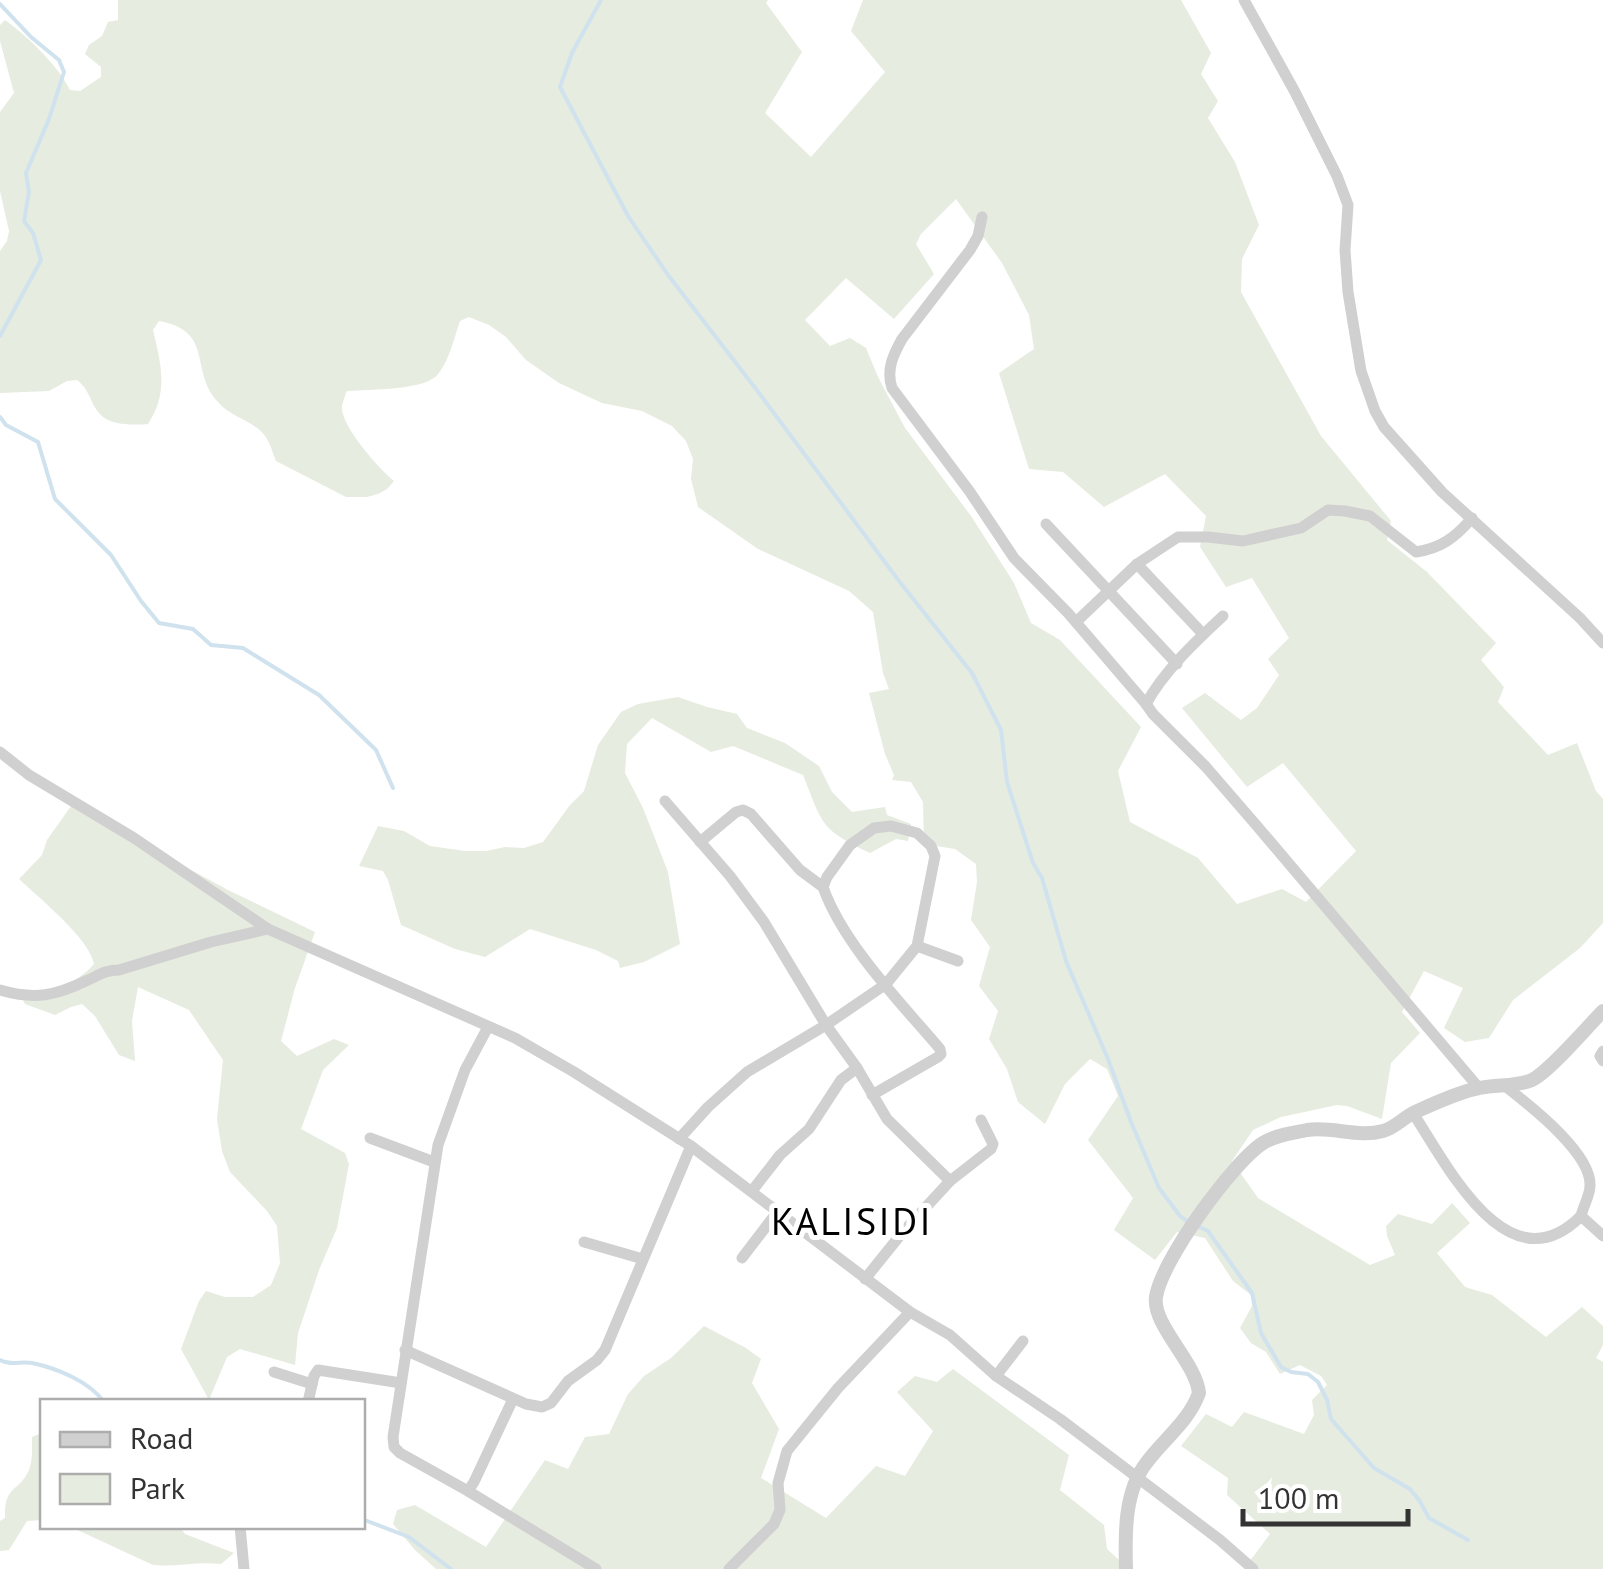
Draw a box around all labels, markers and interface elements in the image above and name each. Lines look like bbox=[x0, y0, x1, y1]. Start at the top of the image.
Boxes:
district label: KALISIDI bbox=[771, 1196, 933, 1245]
legend bbox=[40, 1399, 365, 1529]
text: Road bbox=[130, 1418, 194, 1457]
scale bar bbox=[1243, 1464, 1408, 1526]
text: Park bbox=[130, 1468, 186, 1507]
text: 100 m bbox=[1258, 1478, 1339, 1517]

